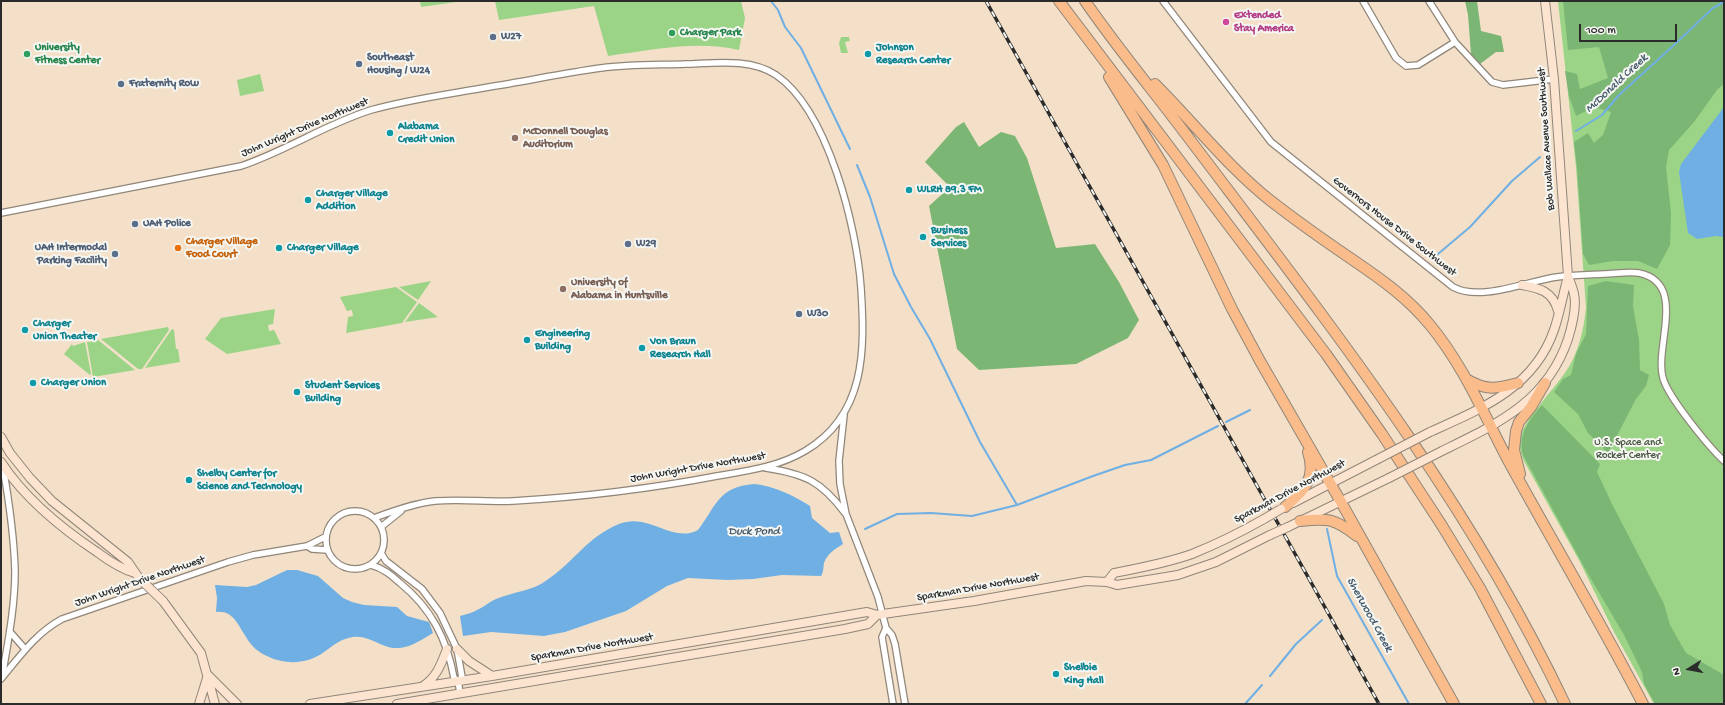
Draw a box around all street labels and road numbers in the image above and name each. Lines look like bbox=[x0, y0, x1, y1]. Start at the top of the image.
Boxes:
street label: Bob Wallace Avenue Southwest bbox=[1535, 67, 1559, 211]
street label: John Wright Drive Northwest bbox=[240, 95, 370, 161]
street label: Governors House Drive Southwest bbox=[1329, 174, 1459, 280]
street label: John Wright Drive Northwest bbox=[630, 450, 766, 486]
street label: Sparkman Drive Northwest bbox=[1232, 457, 1348, 527]
street label: John Wright Drive Northwest bbox=[73, 554, 207, 610]
street label: Sparkman Drive Northwest bbox=[916, 571, 1040, 605]
street label: Sparkman Drive Northwest bbox=[530, 631, 654, 665]

